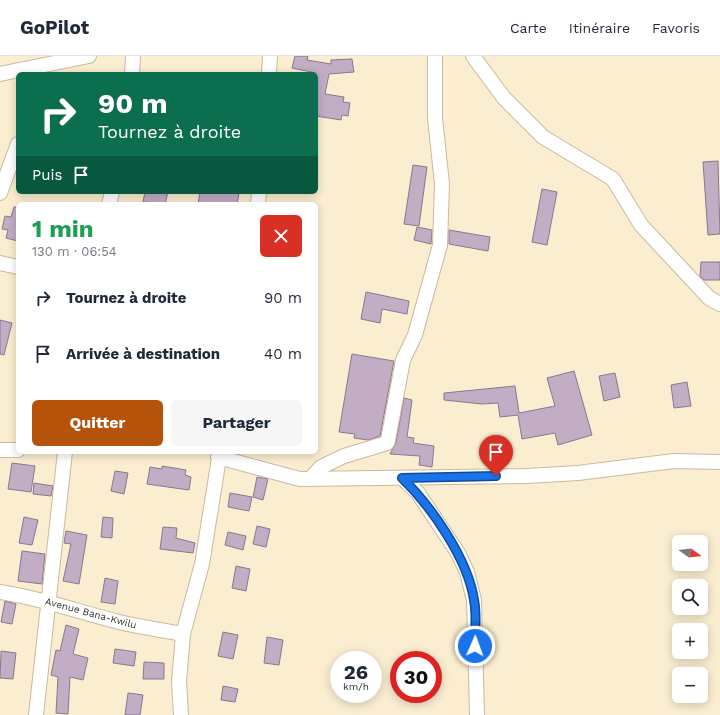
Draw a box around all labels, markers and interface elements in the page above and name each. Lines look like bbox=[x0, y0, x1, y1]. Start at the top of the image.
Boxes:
text: GoPilot bbox=[20, 16, 89, 39]
text: Carte bbox=[510, 20, 547, 36]
text: Itinéraire bbox=[569, 20, 630, 36]
text: Favoris bbox=[652, 20, 700, 36]
text: 90 m bbox=[98, 87, 168, 120]
icon: right bbox=[32, 88, 84, 140]
text: Tournez à droite bbox=[98, 121, 241, 142]
icon: arrive bbox=[70, 164, 92, 186]
text: Puis bbox=[32, 166, 62, 184]
text: 1 min bbox=[32, 215, 94, 243]
button: close bbox=[260, 215, 302, 257]
text: 130 m · 06:54 bbox=[32, 244, 117, 259]
icon: right bbox=[32, 287, 54, 309]
text: Tournez à droite bbox=[66, 289, 186, 307]
text: 90 m bbox=[264, 289, 302, 307]
icon: arrive bbox=[32, 343, 54, 365]
text: Arrivée à destination bbox=[66, 345, 220, 363]
text: 40 m bbox=[264, 345, 302, 363]
button: Quitter bbox=[32, 400, 163, 446]
button: Partager bbox=[171, 400, 302, 446]
pin bbox=[479, 435, 513, 476]
icon: arrive bbox=[485, 441, 507, 463]
north arrow bbox=[672, 535, 708, 571]
map controls bbox=[672, 535, 708, 703]
button: search bbox=[672, 579, 708, 615]
street label: Avenue Bana-Kwilu bbox=[44, 596, 138, 630]
button: + bbox=[672, 623, 708, 659]
position arrow bbox=[454, 625, 496, 667]
speed limit sign: 30 bbox=[390, 651, 442, 703]
text: 26 bbox=[344, 660, 368, 684]
button: − bbox=[672, 667, 708, 703]
text: km/h bbox=[343, 681, 369, 692]

